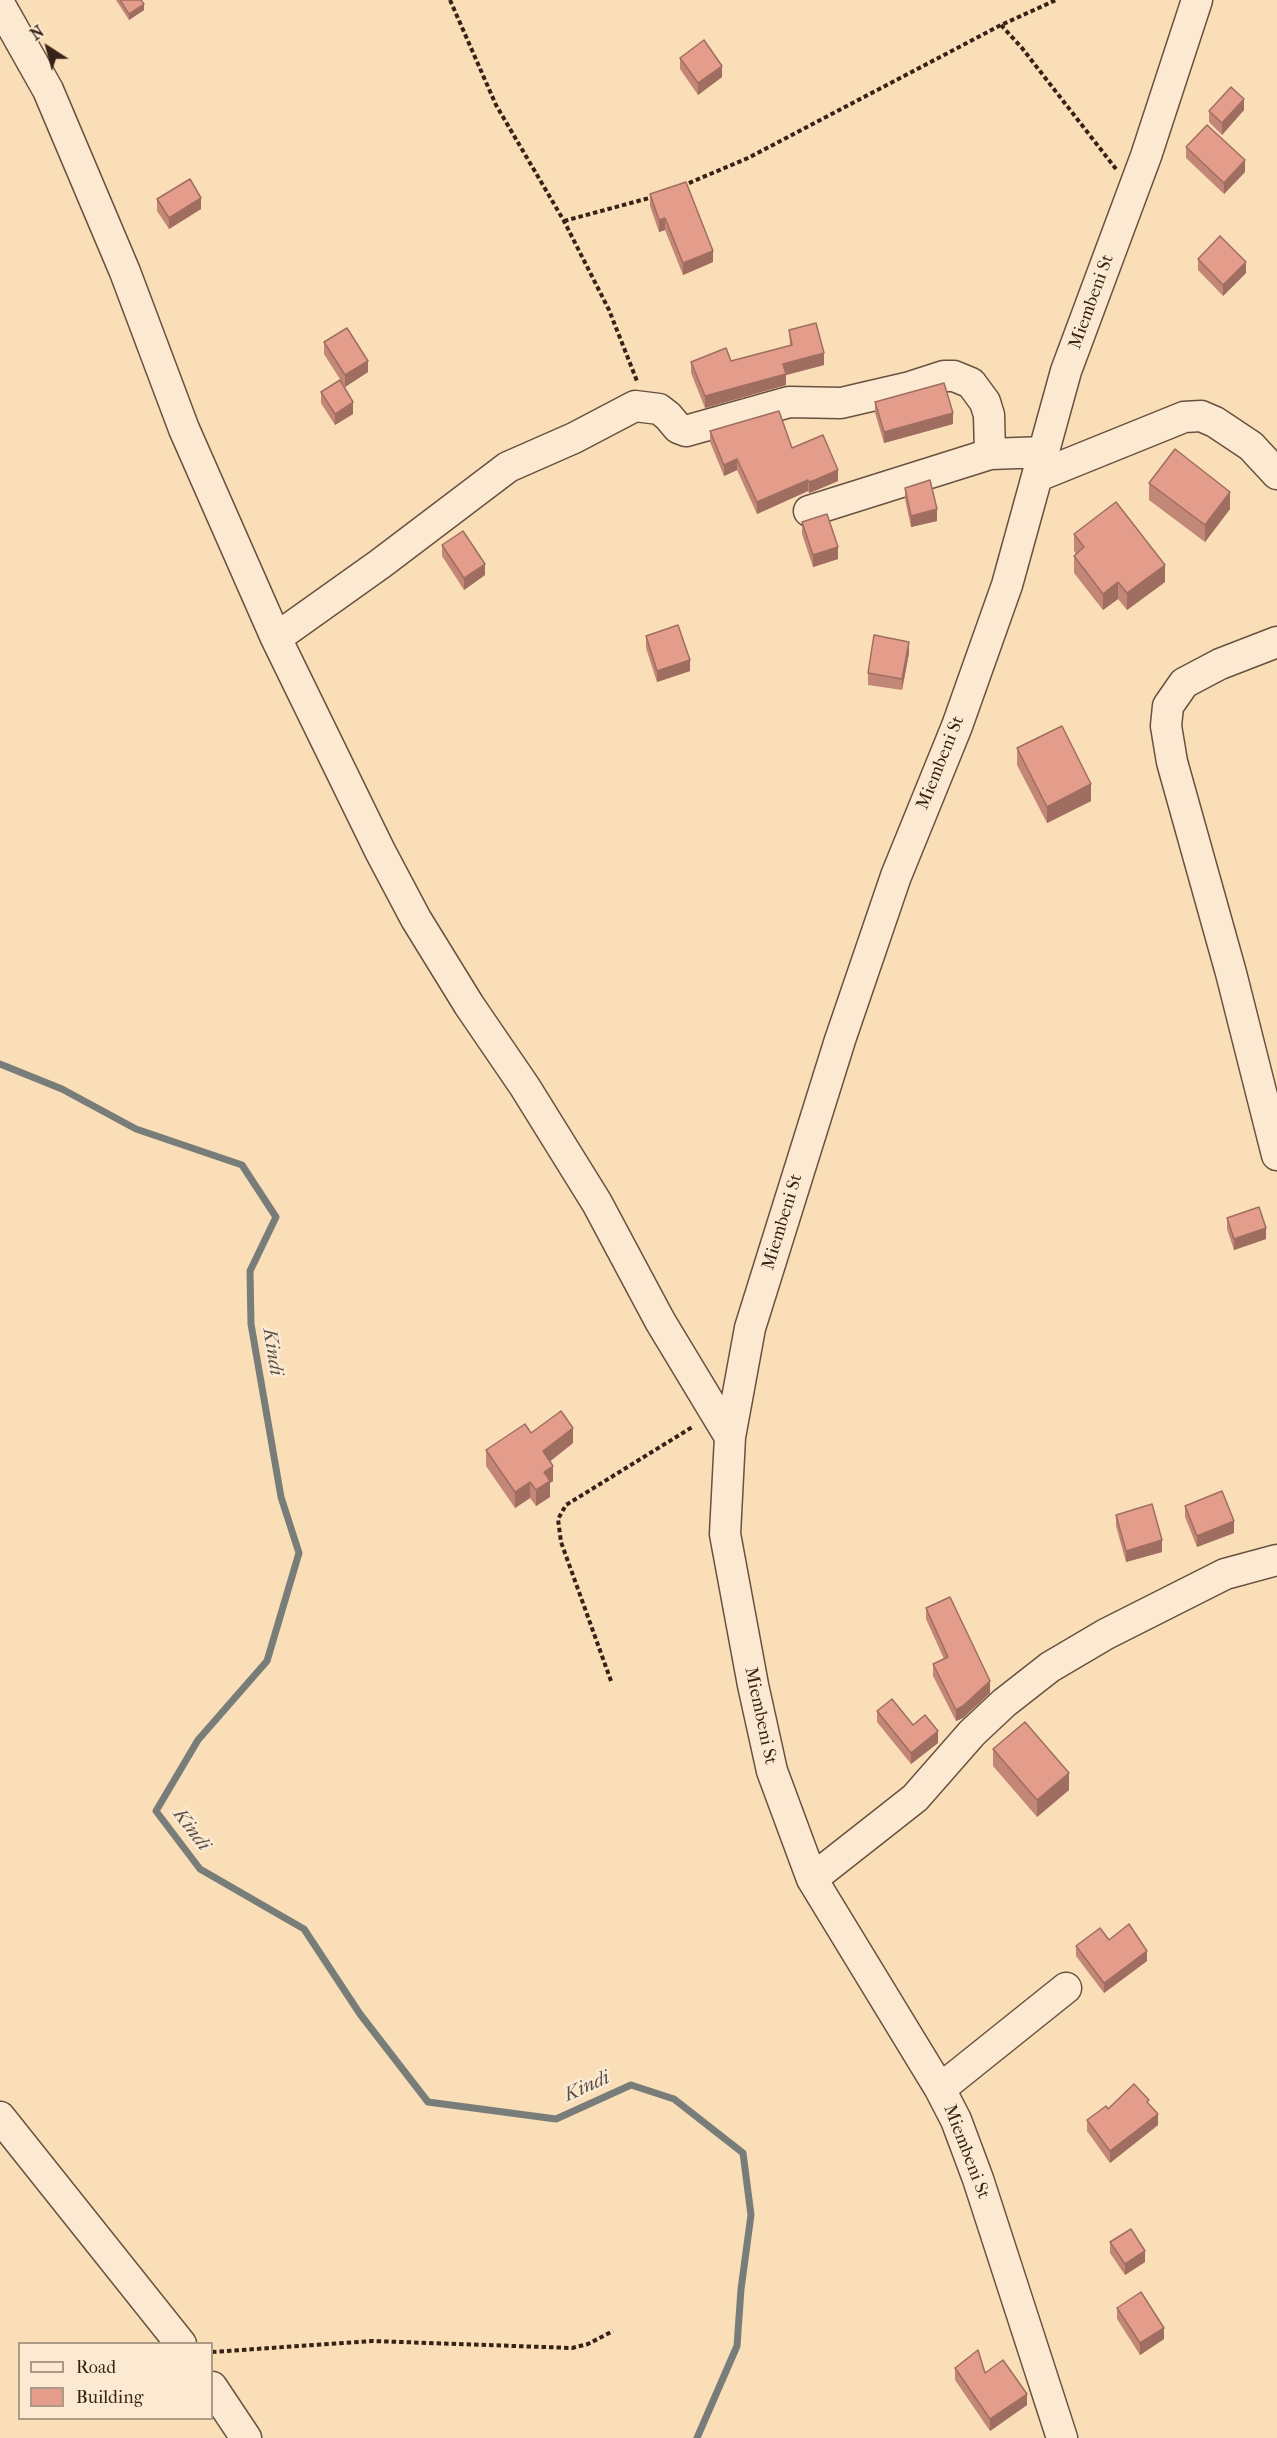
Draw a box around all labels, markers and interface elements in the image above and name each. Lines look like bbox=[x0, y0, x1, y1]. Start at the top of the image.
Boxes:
north arrow bbox=[18, 18, 78, 78]
text: N bbox=[27, 22, 48, 44]
street label: Miembeni St bbox=[1065, 252, 1119, 352]
street label: Miembeni St bbox=[912, 713, 970, 813]
street label: Miembeni St bbox=[758, 1171, 808, 1273]
water label: Kindi bbox=[256, 1327, 288, 1377]
street label: Miembeni St bbox=[739, 1665, 781, 1767]
water label: Kindi bbox=[167, 1804, 215, 1856]
water label: Kindi bbox=[560, 2066, 614, 2108]
street label: Miembeni St bbox=[938, 2102, 994, 2202]
legend bbox=[18, 2342, 213, 2420]
text: Road bbox=[76, 2357, 116, 2378]
text: Building bbox=[76, 2387, 143, 2408]

